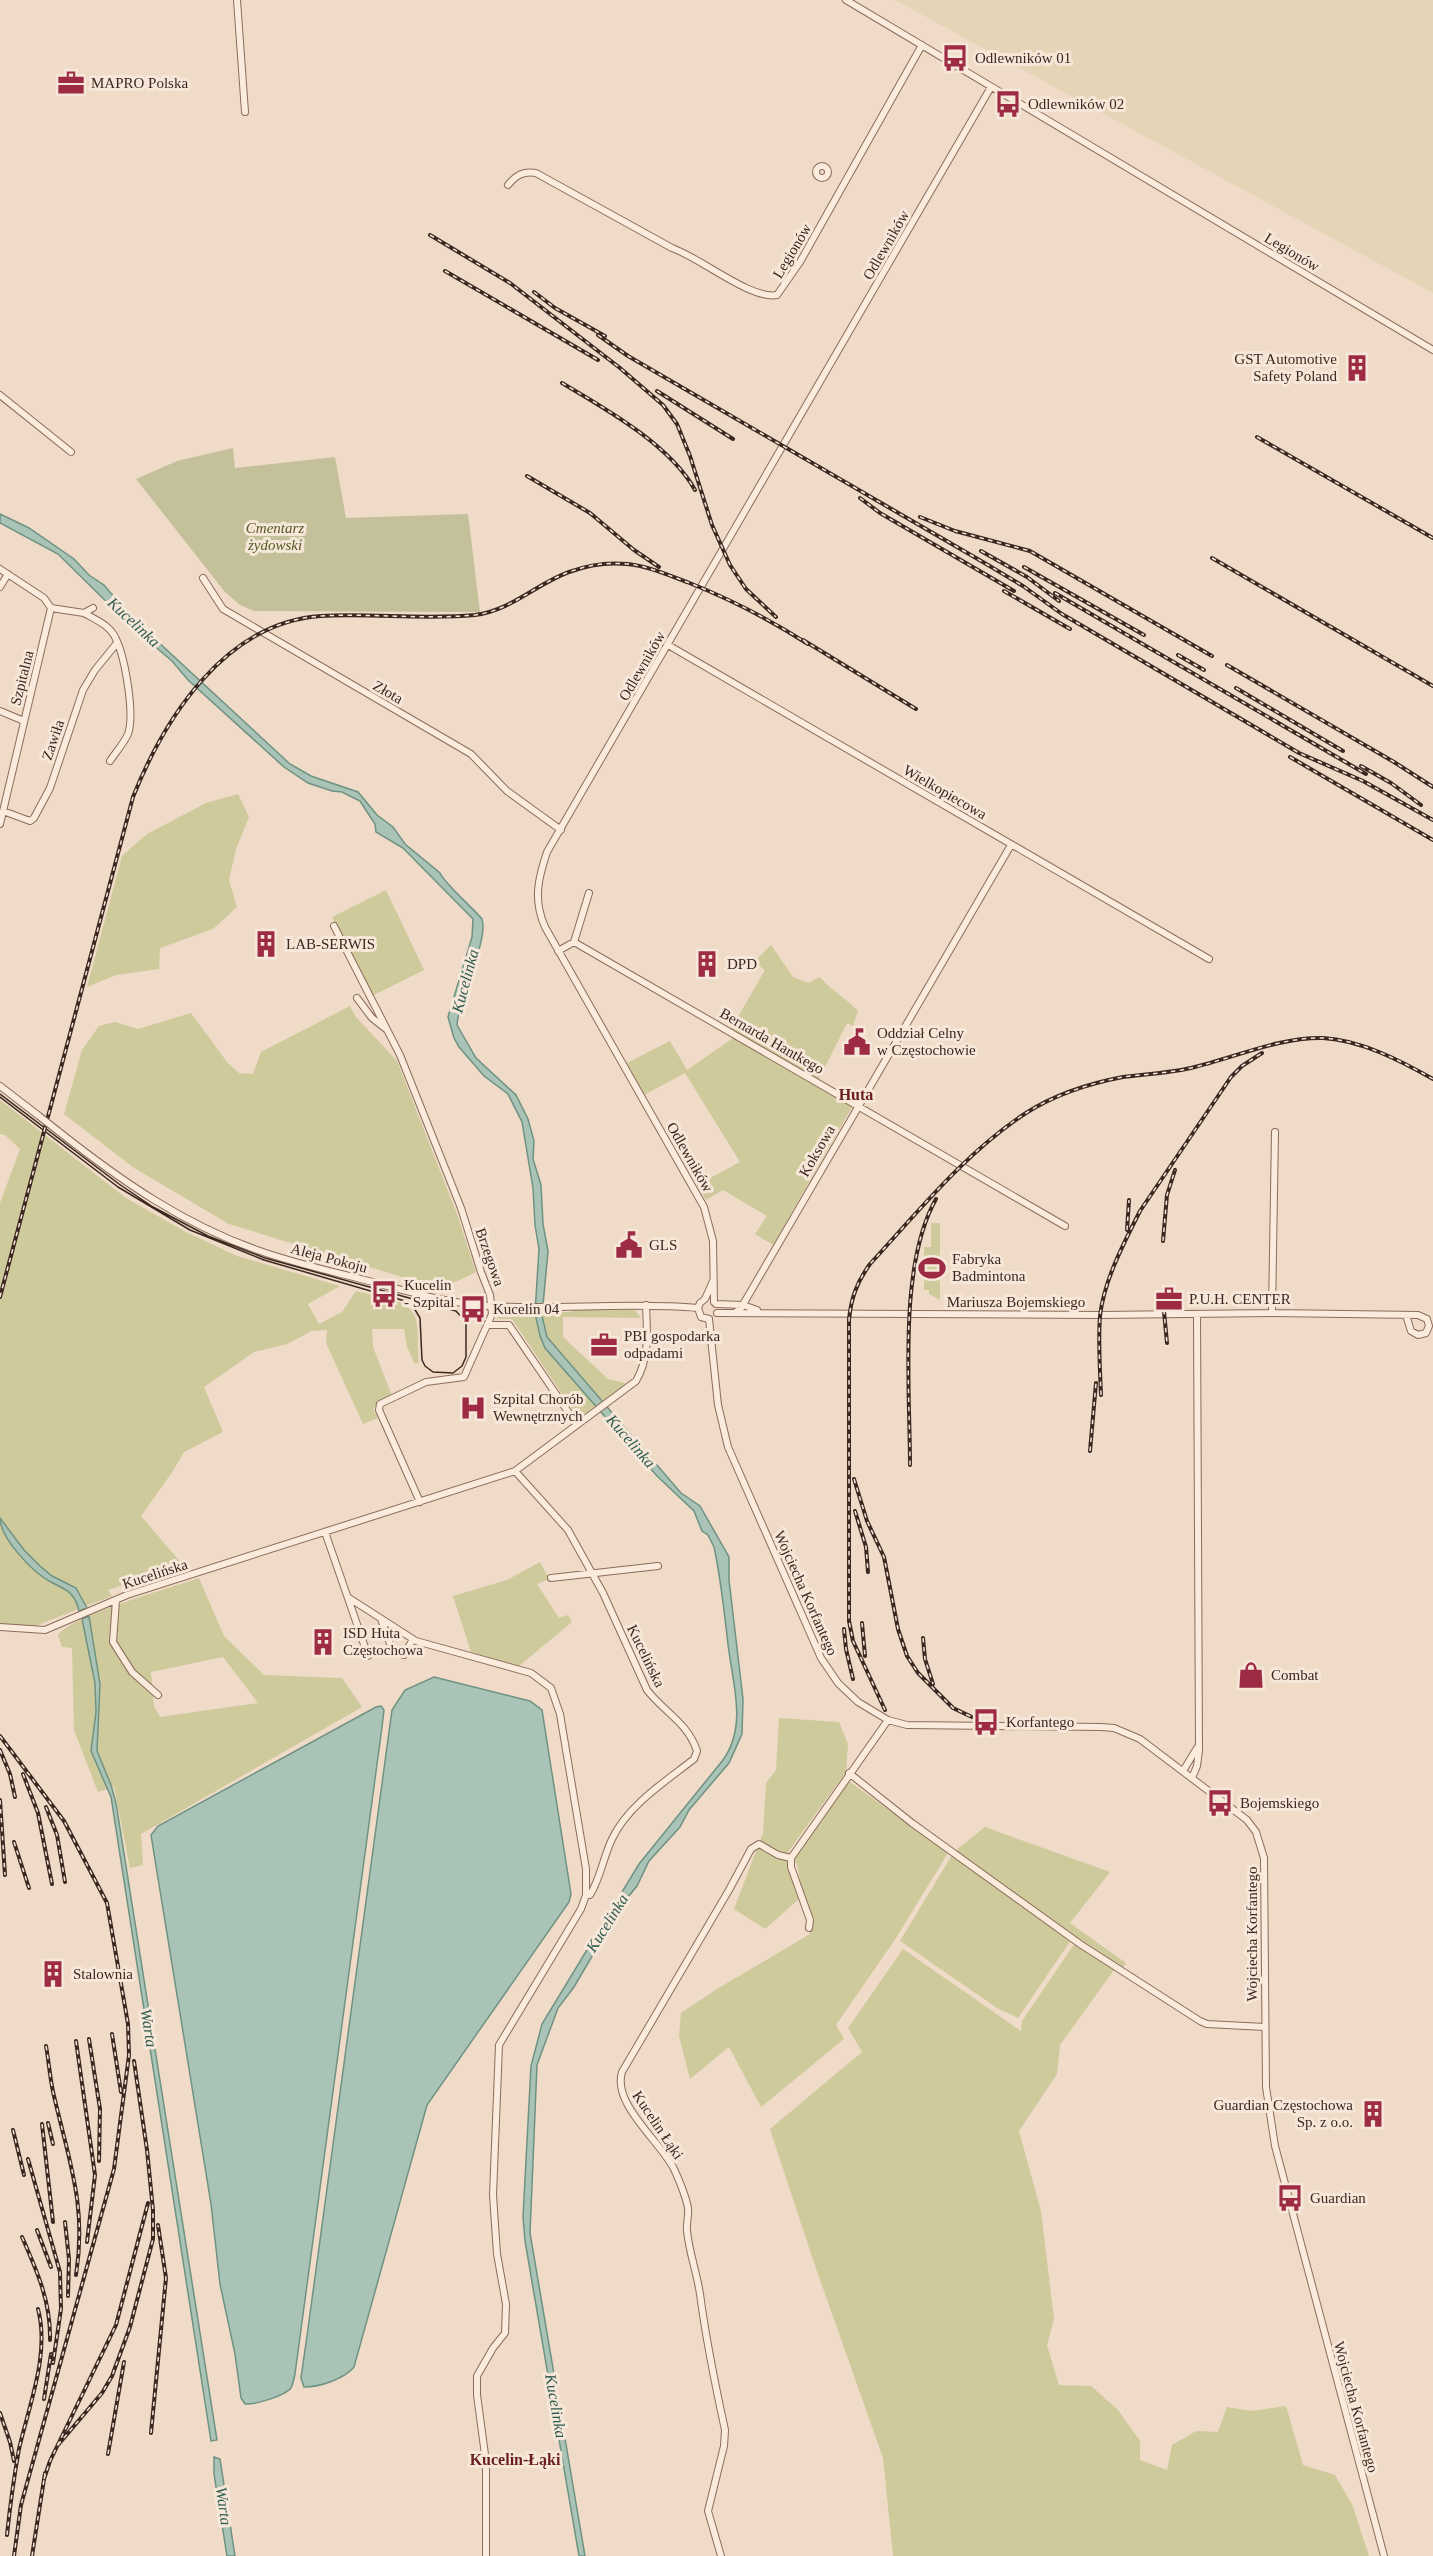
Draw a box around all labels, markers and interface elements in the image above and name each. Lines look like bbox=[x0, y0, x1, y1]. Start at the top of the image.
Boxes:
bus stop icon: Odlewników 01 bbox=[940, 43, 970, 73]
place label: Odlewników 01 bbox=[975, 50, 1071, 66]
office icon: MAPRO Polska bbox=[56, 68, 86, 98]
place label: MAPRO Polska bbox=[91, 75, 188, 91]
bus stop icon: Odlewników 02 bbox=[993, 89, 1023, 119]
place label: Odlewników 02 bbox=[1028, 96, 1124, 112]
street label: Odlewników bbox=[860, 207, 912, 283]
street label: Legionów bbox=[769, 221, 815, 281]
street label: Legionów bbox=[1262, 229, 1322, 275]
place label: GST Automotive Safety Poland bbox=[1234, 351, 1337, 384]
building icon: GST Automotive Safety Poland bbox=[1342, 353, 1372, 383]
park label: Cmentarz żydowski bbox=[246, 520, 304, 553]
water label: Kucelinka bbox=[104, 593, 164, 650]
street label: Odlewników bbox=[616, 628, 668, 704]
street label: Szpitalna bbox=[7, 649, 37, 707]
street label: Złota bbox=[370, 677, 406, 707]
street label: Zawiła bbox=[39, 717, 67, 762]
street label: Wielkopiecowa bbox=[900, 762, 990, 822]
building icon: LAB-SERWIS bbox=[251, 929, 281, 959]
place label: LAB-SERWIS bbox=[286, 936, 375, 952]
water label: Kucelinka bbox=[448, 947, 482, 1015]
building icon: DPD bbox=[692, 949, 722, 979]
place label: DPD bbox=[727, 956, 757, 972]
street label: Bernarda Hantkego bbox=[717, 1005, 827, 1077]
place label: Oddział Celny w Częstochowie bbox=[877, 1025, 976, 1058]
public building icon: Oddział Celny w Częstochowie bbox=[842, 1027, 872, 1057]
district label: Huta bbox=[839, 1086, 873, 1103]
street label: Odlewników bbox=[664, 1119, 716, 1195]
street label: Koksowa bbox=[796, 1122, 838, 1180]
street label: Brzegowa bbox=[473, 1226, 508, 1289]
public building icon: GLS bbox=[614, 1230, 644, 1260]
place label: GLS bbox=[649, 1237, 677, 1253]
street label: Aleja Pokoju bbox=[289, 1240, 370, 1276]
place label: Fabryka Badmintona bbox=[952, 1251, 1026, 1284]
sports icon: Fabryka Badmintona bbox=[917, 1253, 947, 1283]
place label: Kucelin - Szpital bbox=[404, 1277, 454, 1310]
bus stop icon: Kucelin - Szpital bbox=[369, 1279, 399, 1309]
office icon: P.U.H. CENTER bbox=[1154, 1284, 1184, 1314]
place label: P.U.H. CENTER bbox=[1189, 1291, 1291, 1307]
bus stop icon: Kucelin 04 bbox=[458, 1294, 488, 1324]
street label: Mariusza Bojemskiego bbox=[947, 1294, 1085, 1310]
place label: Kucelin 04 bbox=[493, 1301, 560, 1317]
place label: PBI gospodarka odpadami bbox=[624, 1328, 721, 1361]
office icon: PBI gospodarka odpadami bbox=[589, 1330, 619, 1360]
place label: Szpital Chorób Wewnętrznych bbox=[493, 1391, 583, 1424]
hospital icon: Szpital Chorób Wewnętrznych bbox=[458, 1393, 488, 1423]
water label: Kucelinka bbox=[603, 1410, 659, 1471]
street label: Wojciecha Korfantego bbox=[771, 1528, 841, 1658]
street label: Kucelińska bbox=[120, 1556, 190, 1592]
street label: Kucelińska bbox=[624, 1622, 668, 1690]
place label: ISD Huta Częstochowa bbox=[343, 1625, 423, 1658]
building icon: ISD Huta Częstochowa bbox=[308, 1627, 338, 1657]
shop icon: Combat bbox=[1236, 1660, 1266, 1690]
place label: Combat bbox=[1271, 1667, 1319, 1683]
bus stop icon: Korfantego bbox=[971, 1707, 1001, 1737]
place label: Korfantego bbox=[1006, 1714, 1074, 1730]
bus stop icon: Bojemskiego bbox=[1205, 1788, 1235, 1818]
place label: Bojemskiego bbox=[1240, 1795, 1319, 1811]
street label: Wojciecha Korfantego bbox=[1244, 1867, 1260, 2001]
water label: Kucelinka bbox=[582, 1891, 631, 1956]
building icon: Stalownia bbox=[38, 1959, 68, 1989]
place label: Stalownia bbox=[73, 1966, 133, 1982]
water label: Warta bbox=[138, 2008, 160, 2048]
street label: Kucelin Łąki bbox=[629, 2088, 687, 2162]
place label: Guardian Częstochowa Sp. z o.o. bbox=[1213, 2097, 1353, 2130]
building icon: Guardian Częstochowa Sp. z o.o. bbox=[1358, 2099, 1388, 2129]
bus stop icon: Guardian bbox=[1275, 2183, 1305, 2213]
place label: Guardian bbox=[1310, 2190, 1366, 2206]
street label: Wojciecha Korfantego bbox=[1331, 2340, 1381, 2474]
water label: Kucelinka bbox=[542, 2372, 570, 2439]
district label: Kucelin-Łąki bbox=[470, 2451, 561, 2469]
water label: Warta bbox=[213, 2486, 235, 2526]

